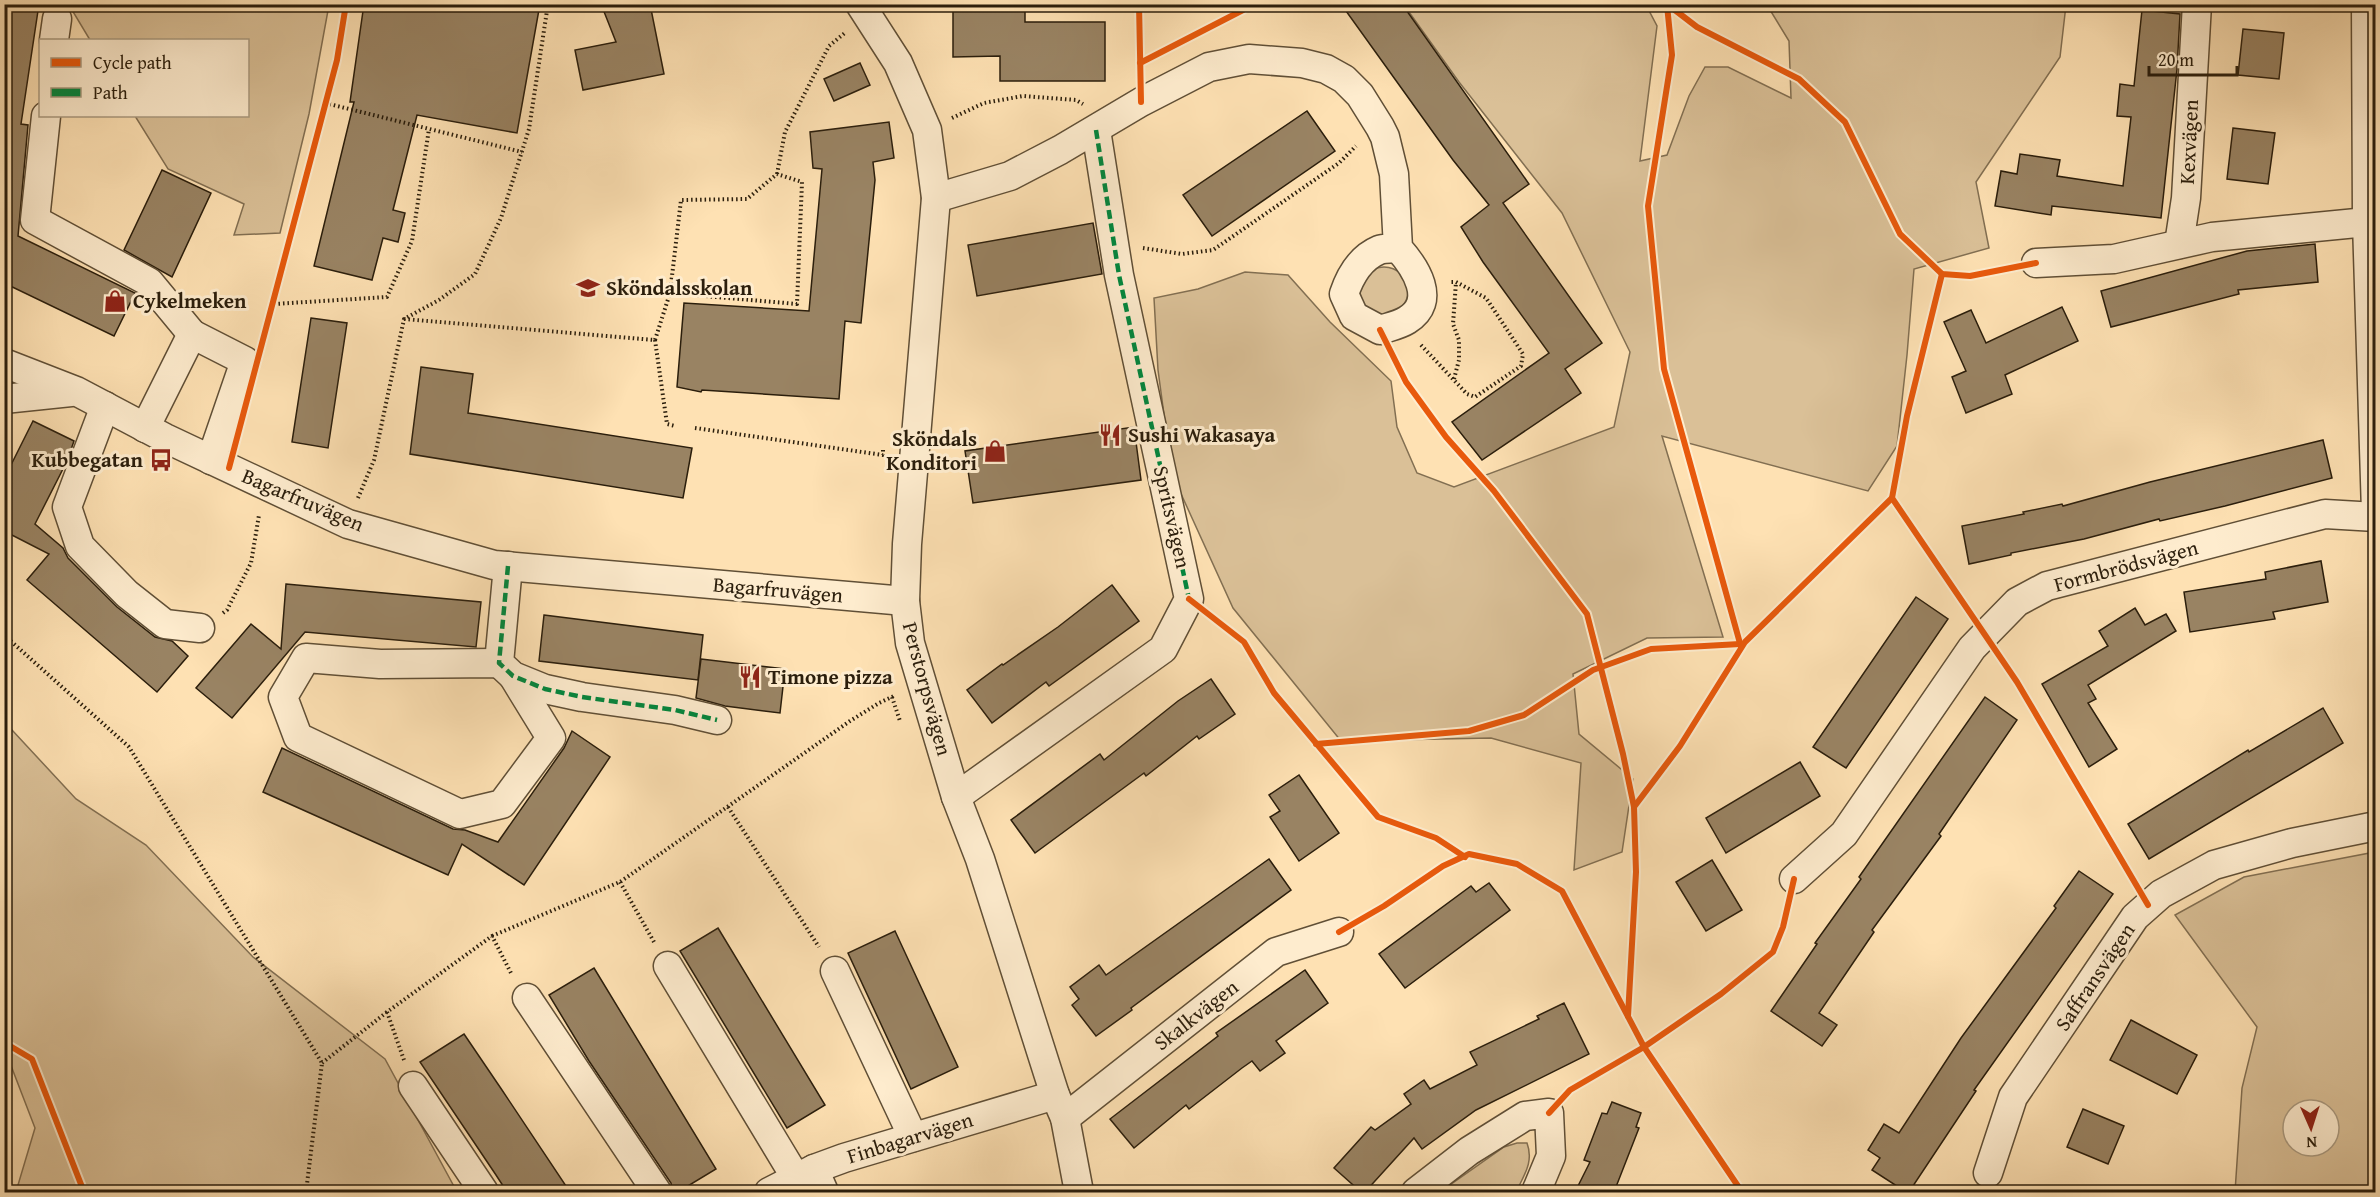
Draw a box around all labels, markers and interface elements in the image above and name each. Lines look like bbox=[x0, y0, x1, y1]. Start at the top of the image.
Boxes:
legend bbox=[39, 39, 249, 117]
scale bar bbox=[2149, 39, 2238, 77]
text: 20 m bbox=[2158, 46, 2194, 73]
text: Cycle path bbox=[93, 49, 172, 76]
text: Path bbox=[93, 79, 128, 106]
street label: Kexvägen bbox=[2171, 98, 2206, 185]
place label: Sköndalsskolan bbox=[606, 272, 753, 303]
school or university icon: Sköndalsskolan bbox=[575, 275, 601, 301]
place label: Cykelmeken bbox=[133, 285, 247, 316]
shop icon: Cykelmeken bbox=[102, 288, 128, 314]
place label: Sushi Wakasaya bbox=[1128, 419, 1275, 450]
restaurant icon: Sushi Wakasaya bbox=[1097, 422, 1123, 448]
place label: Sköndals Konditori bbox=[886, 423, 977, 478]
shop icon: Sköndals Konditori bbox=[982, 438, 1008, 464]
place label: Kubbegatan bbox=[31, 444, 144, 475]
bus stop icon: Kubbegatan bbox=[148, 447, 174, 473]
street label: Bagarfruvägen bbox=[237, 460, 369, 539]
street label: Spritsvägen bbox=[1146, 463, 1199, 571]
street label: Formbrödsvägen bbox=[2050, 531, 2202, 600]
street label: Bagarfruvägen bbox=[712, 568, 844, 611]
street label: Perstorpsvägen bbox=[895, 619, 960, 759]
place label: Timone pizza bbox=[768, 661, 893, 692]
restaurant icon: Timone pizza bbox=[737, 664, 763, 690]
street label: Saffransvägen bbox=[2047, 916, 2142, 1037]
street label: Skalkvägen bbox=[1147, 972, 1245, 1058]
north arrow bbox=[2281, 1098, 2341, 1158]
street label: Finbagarvägen bbox=[843, 1104, 977, 1171]
text: N bbox=[2306, 1131, 2318, 1155]

